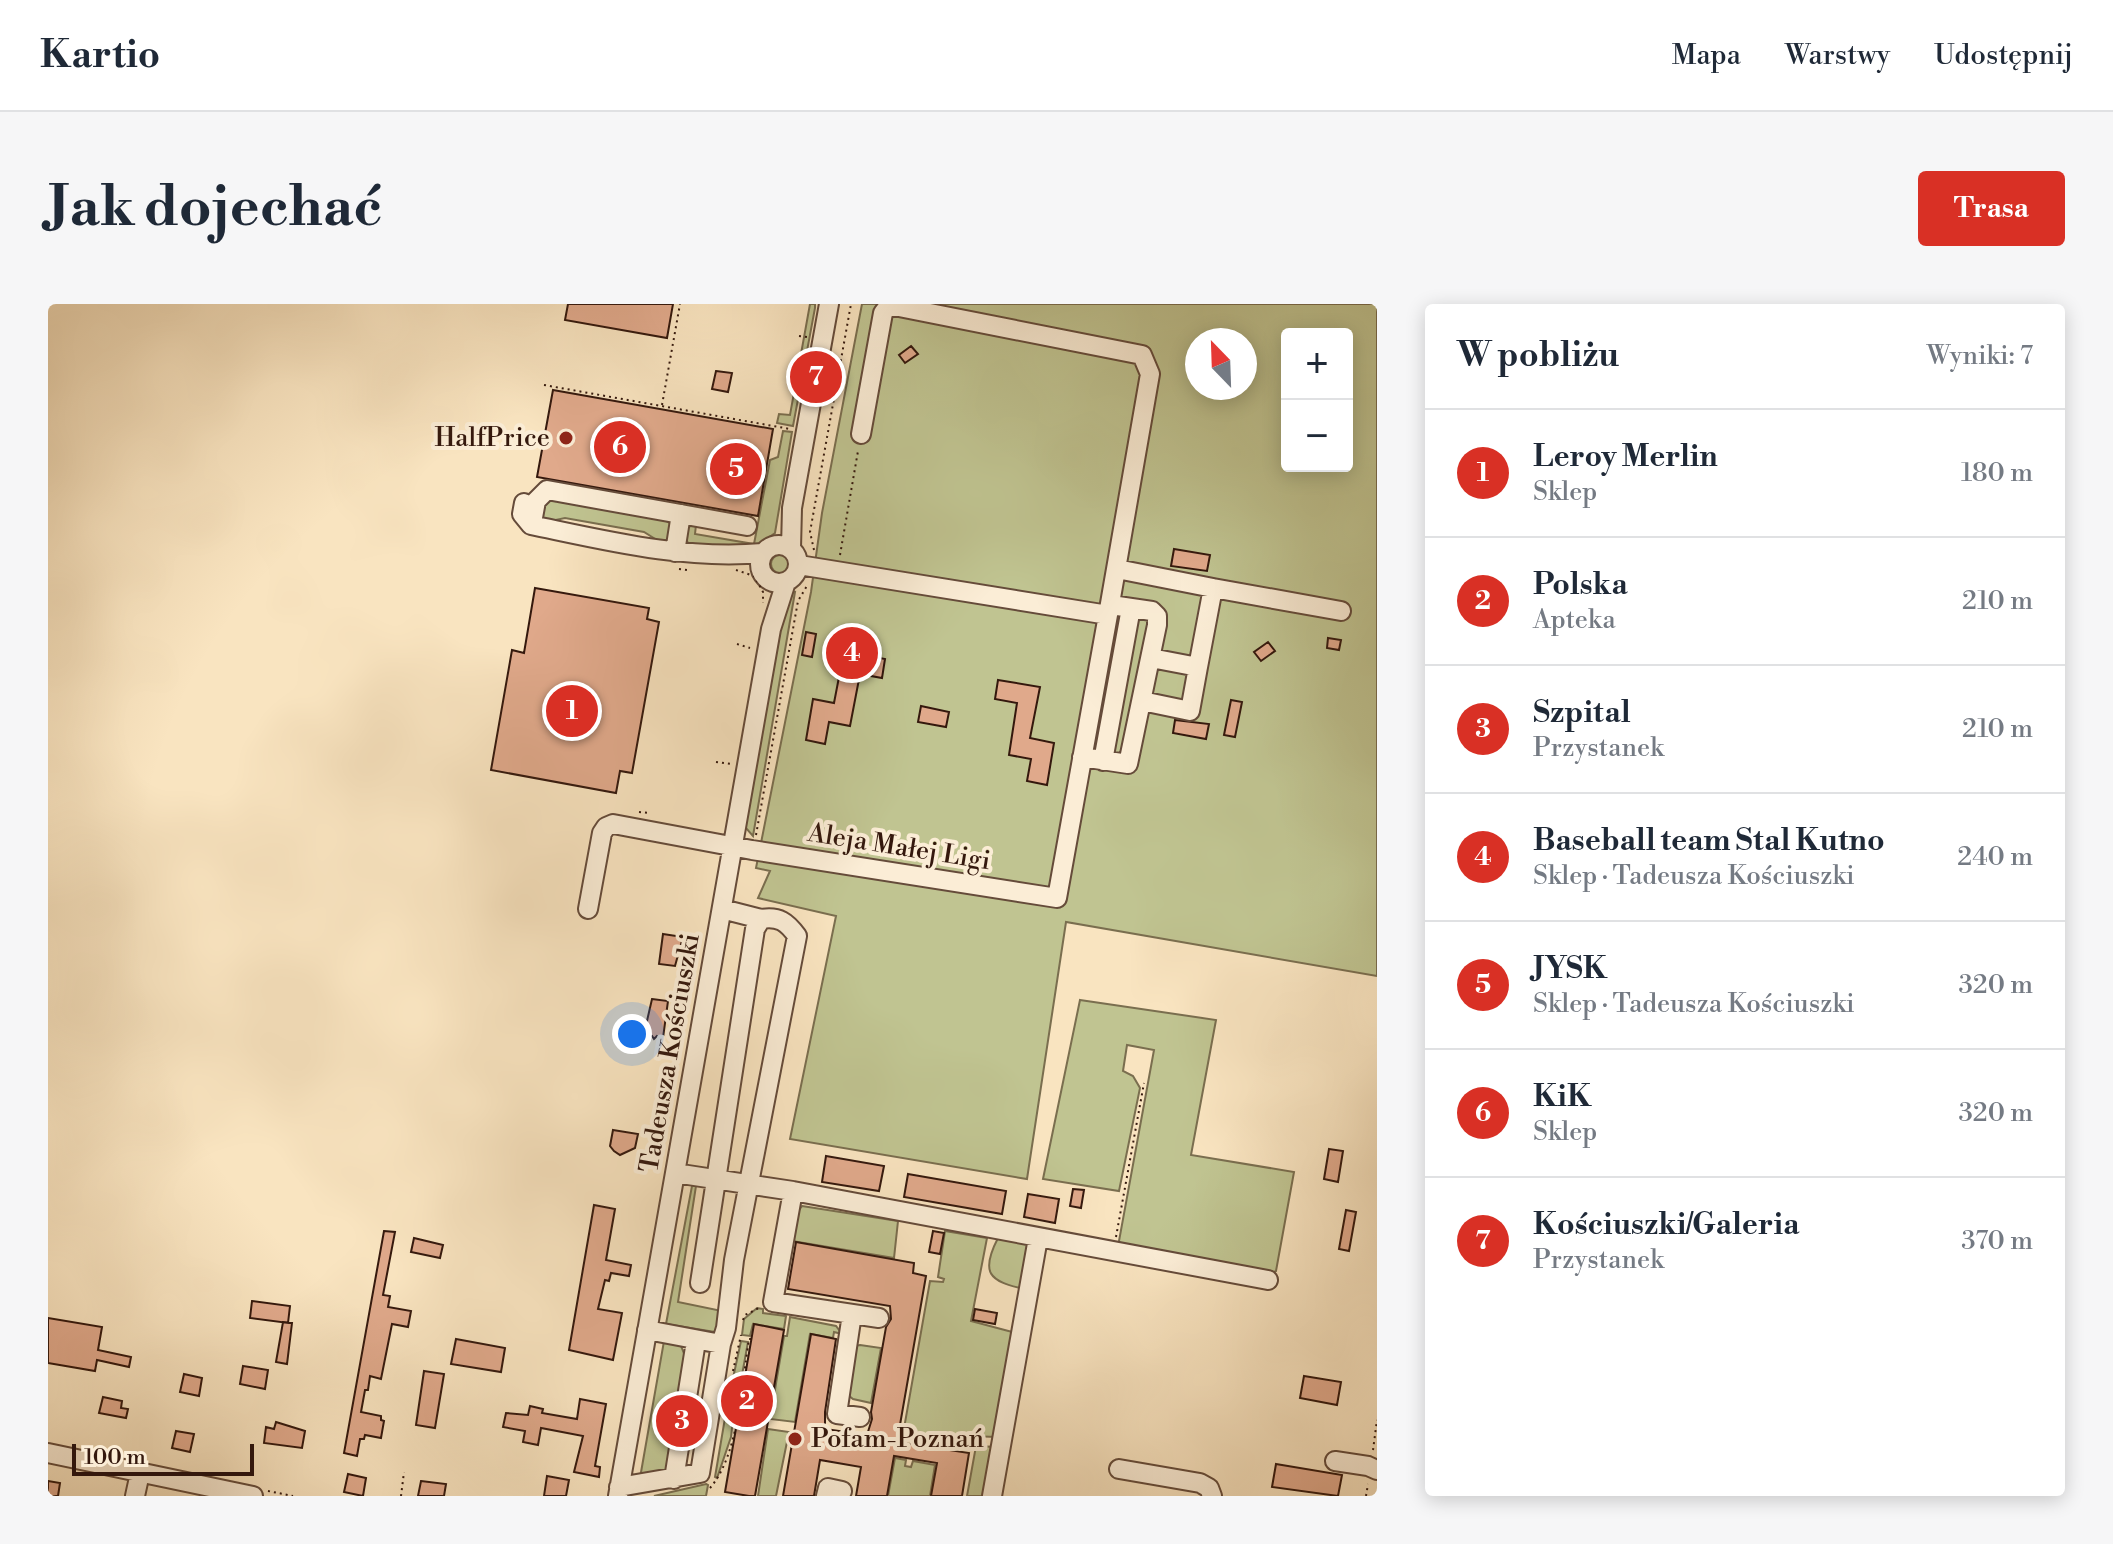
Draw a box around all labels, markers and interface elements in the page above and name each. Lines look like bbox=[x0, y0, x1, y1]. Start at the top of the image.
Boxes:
text: Kartio bbox=[40, 32, 160, 79]
text: Mapa bbox=[1672, 38, 1741, 73]
text: Warstwy bbox=[1785, 38, 1890, 73]
text: Udostępnij bbox=[1934, 38, 2073, 73]
button: Trasa bbox=[1918, 171, 2065, 246]
text: Jak dojechać bbox=[48, 173, 382, 243]
north arrow bbox=[1185, 328, 1257, 400]
map controls bbox=[1281, 328, 1353, 472]
button: + bbox=[1281, 328, 1353, 400]
text: W pobliżu bbox=[1457, 335, 1619, 377]
text: Wyniki: 7 bbox=[1927, 340, 2033, 372]
pin: 7 bbox=[790, 347, 842, 407]
button: − bbox=[1281, 400, 1353, 472]
pin: 6 bbox=[594, 417, 646, 477]
place label: HalfPrice bbox=[435, 422, 550, 454]
marker: HalfPrice bbox=[557, 429, 575, 447]
text: Leroy Merlin bbox=[1533, 438, 1718, 476]
pin: 5 bbox=[710, 439, 762, 499]
text: 1 bbox=[1477, 457, 1489, 489]
text: 180 m bbox=[1961, 457, 2033, 489]
text: Sklep bbox=[1533, 476, 1597, 508]
text: Polska bbox=[1533, 566, 1628, 604]
text: 2 bbox=[1475, 585, 1491, 617]
text: 210 m bbox=[1962, 585, 2033, 617]
text: Apteka bbox=[1533, 604, 1616, 636]
pin: 4 bbox=[826, 623, 878, 683]
pin: 1 bbox=[546, 681, 598, 741]
text: Szpital bbox=[1533, 694, 1631, 732]
text: 3 bbox=[1475, 713, 1491, 745]
text: 210 m bbox=[1962, 713, 2033, 745]
text: Przystanek bbox=[1533, 732, 1664, 764]
street label: Aleja Małej Ligi bbox=[804, 817, 993, 877]
text: Baseball team Stal Kutno bbox=[1533, 822, 1885, 860]
text: 4 bbox=[1474, 841, 1492, 873]
text: 240 m bbox=[1957, 841, 2033, 873]
text: Sklep · Tadeusza Kościuszki bbox=[1533, 860, 1855, 892]
street label: Tadeusza Kościuszki bbox=[633, 931, 707, 1175]
text: JYSK bbox=[1533, 950, 1607, 988]
text: 5 bbox=[1475, 969, 1491, 1001]
text: 320 m bbox=[1958, 969, 2033, 1001]
text: Sklep · Tadeusza Kościuszki bbox=[1533, 988, 1855, 1020]
your location bbox=[612, 1014, 652, 1054]
text: KiK bbox=[1533, 1078, 1591, 1116]
text: 6 bbox=[1475, 1097, 1491, 1129]
text: 320 m bbox=[1958, 1097, 2033, 1129]
text: Sklep bbox=[1533, 1116, 1597, 1148]
text: Kościuszki/Galeria bbox=[1533, 1206, 1799, 1244]
text: 7 bbox=[1475, 1225, 1491, 1257]
text: 370 m bbox=[1961, 1225, 2033, 1257]
text: Przystanek bbox=[1533, 1244, 1664, 1276]
pin: 2 bbox=[721, 1371, 773, 1431]
pin: 3 bbox=[656, 1391, 708, 1451]
place label: Pofam-Poznań bbox=[811, 1423, 984, 1455]
marker: Pofam-Poznań bbox=[786, 1430, 804, 1448]
scale bar bbox=[72, 1440, 254, 1476]
text: 100 m bbox=[84, 1444, 146, 1471]

